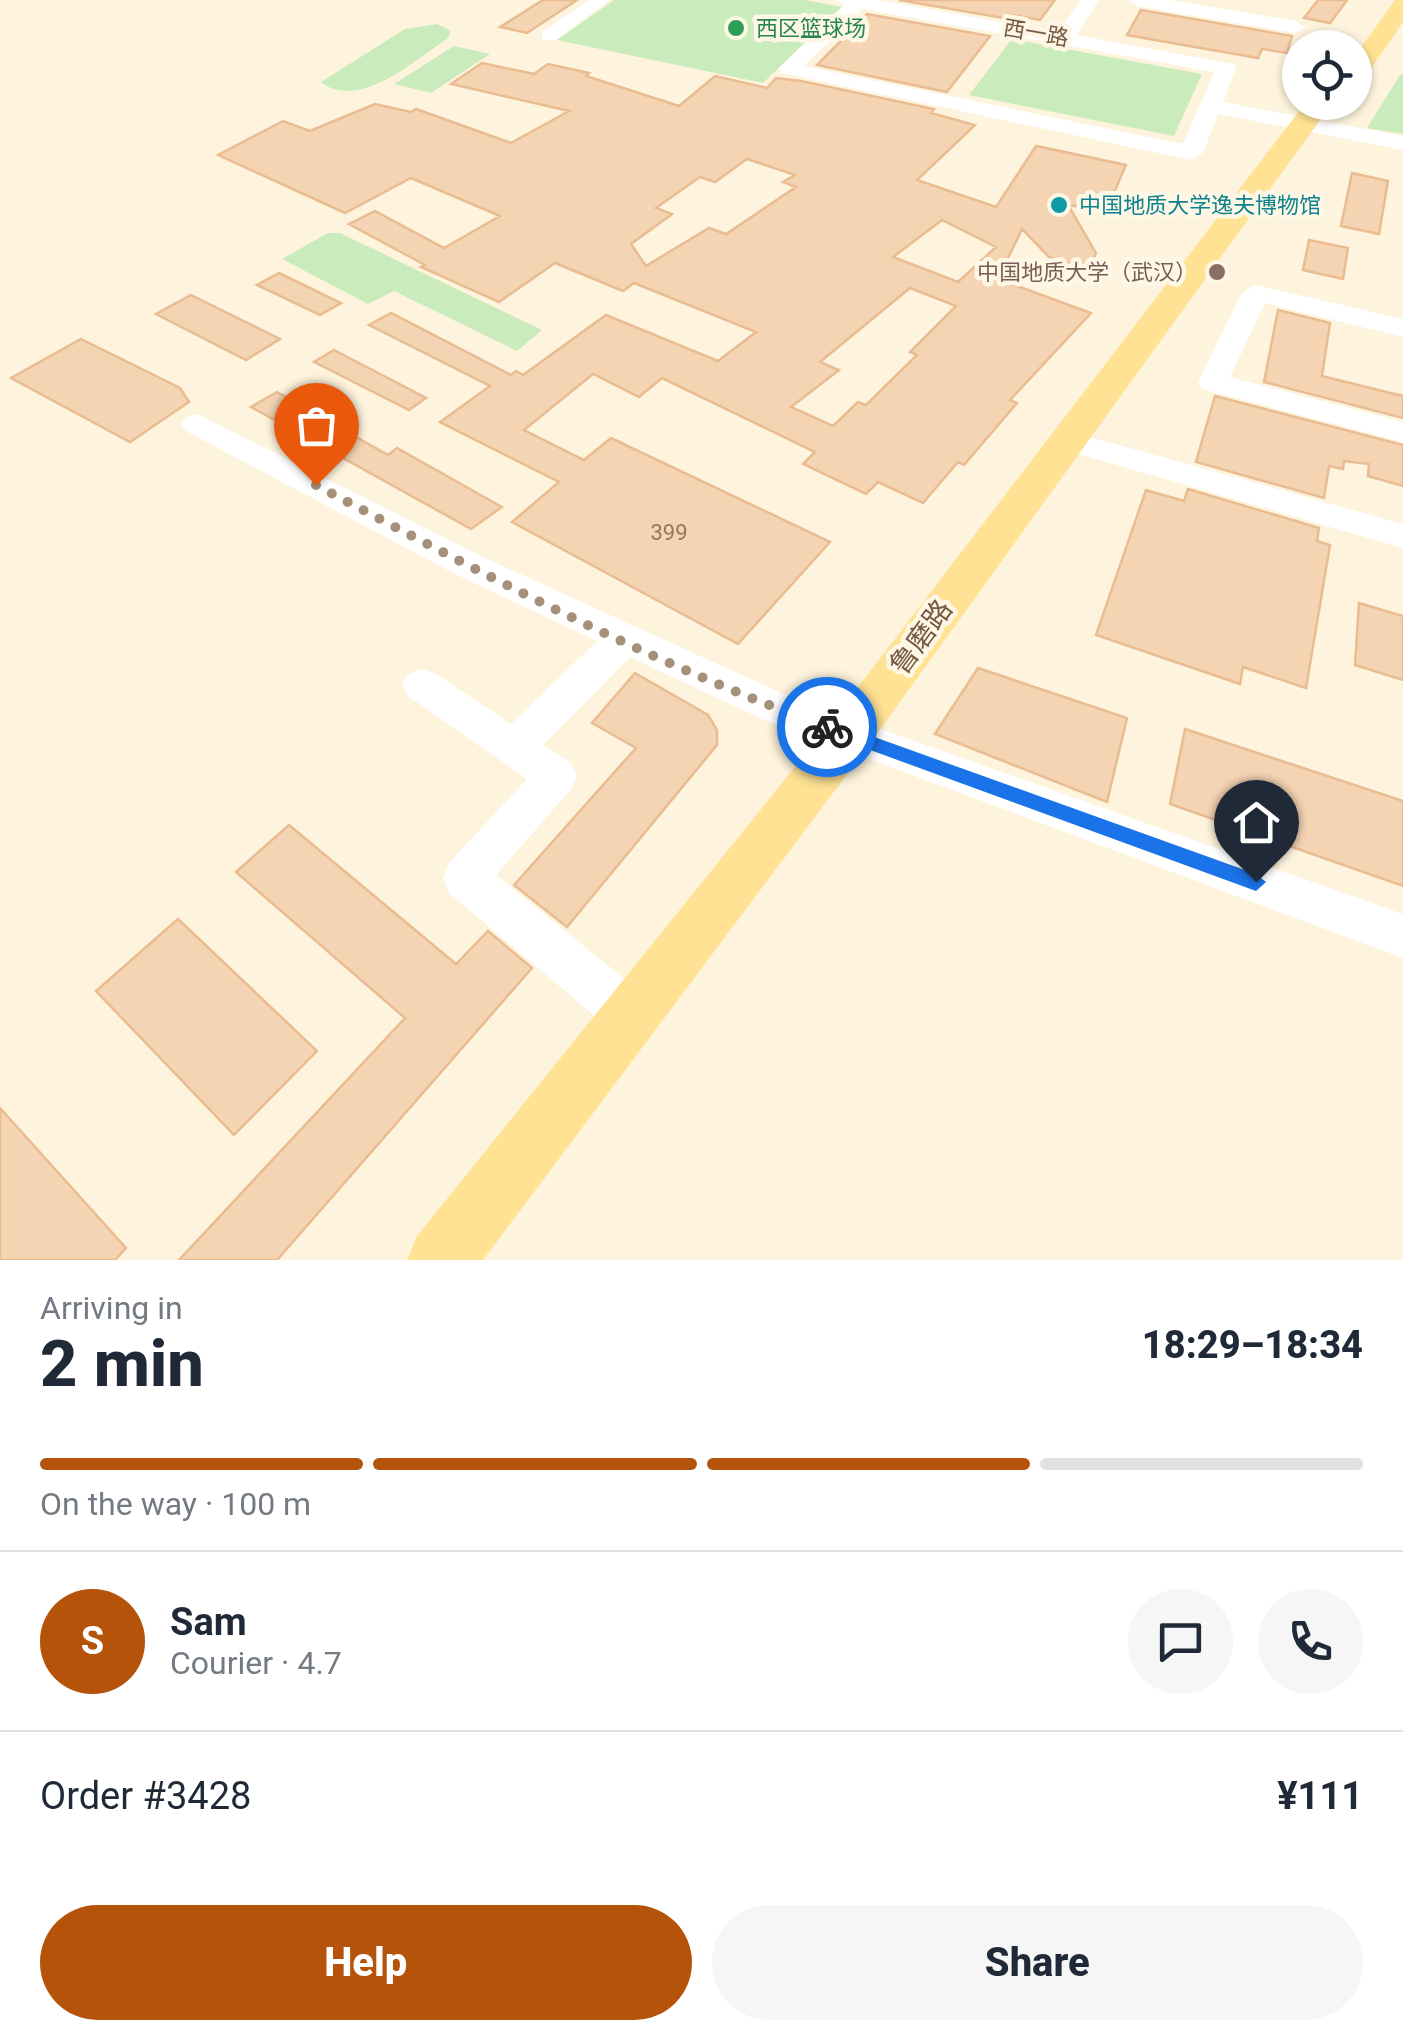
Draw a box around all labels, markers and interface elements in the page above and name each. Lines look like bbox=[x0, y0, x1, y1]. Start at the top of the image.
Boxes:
street label: 西一路 bbox=[1001, 15, 1071, 51]
place label: 西区篮球场 bbox=[756, 16, 866, 41]
marker: 西区篮球场 bbox=[725, 17, 747, 39]
map controls bbox=[1282, 30, 1372, 120]
button: locate bbox=[1282, 30, 1372, 120]
place label: 中国地质大学逸夫博物馆 bbox=[1079, 193, 1321, 218]
marker: 中国地质大学逸夫博物馆 bbox=[1048, 194, 1070, 216]
place label: 中国地质大学（武汉） bbox=[977, 260, 1197, 285]
marker: 中国地质大学（武汉） bbox=[1206, 261, 1228, 283]
pin bbox=[274, 383, 359, 486]
icon: bag bbox=[289, 398, 344, 453]
house number: 399 bbox=[650, 520, 688, 545]
street label: 鲁磨路 bbox=[883, 593, 959, 681]
courier bbox=[777, 677, 877, 777]
icon: bike bbox=[800, 700, 855, 755]
pin bbox=[1214, 780, 1299, 883]
icon: home bbox=[1229, 795, 1284, 850]
text: Arriving in bbox=[40, 1289, 183, 1327]
text: 18:29–18:34 bbox=[1142, 1323, 1363, 1367]
text: 2 min bbox=[40, 1326, 204, 1402]
text: On the way · 100 m bbox=[40, 1485, 311, 1523]
button: chat bbox=[1128, 1589, 1233, 1694]
button: phone bbox=[1258, 1589, 1363, 1694]
text: Sam bbox=[170, 1600, 247, 1644]
text: S bbox=[81, 1619, 104, 1663]
text: Courier · 4.7 bbox=[170, 1644, 342, 1682]
text: Order #3428 bbox=[40, 1774, 251, 1818]
text: ¥111 bbox=[1277, 1774, 1363, 1818]
button: Help bbox=[40, 1905, 692, 2020]
button: Share bbox=[712, 1905, 1363, 2020]

